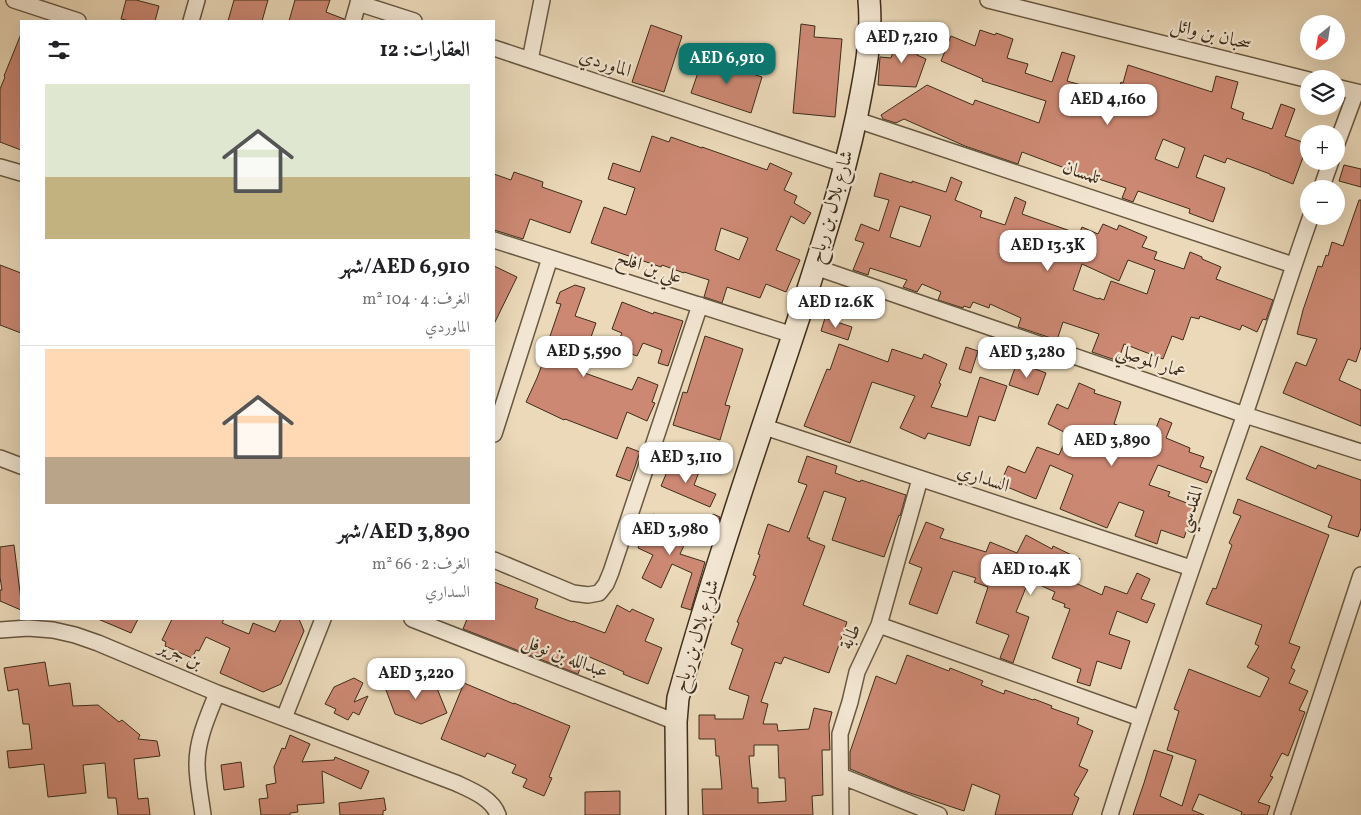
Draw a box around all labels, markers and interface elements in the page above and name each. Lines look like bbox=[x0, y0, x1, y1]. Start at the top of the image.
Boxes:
street label: سحبان بن وائل bbox=[1168, 12, 1254, 58]
north arrow bbox=[1300, 15, 1345, 60]
map controls bbox=[1300, 15, 1345, 225]
pin: AED 7,210 bbox=[845, 22, 959, 64]
text: AED 7,210 bbox=[866, 27, 938, 49]
icon: filters bbox=[45, 36, 73, 64]
text: العقارات: 12 bbox=[379, 36, 470, 65]
pin: AED 6,910 bbox=[670, 42, 784, 85]
street label: الماوردي bbox=[575, 43, 634, 86]
text: AED 6,910 bbox=[690, 48, 764, 70]
button: layers bbox=[1300, 70, 1345, 115]
pin: AED 4,160 bbox=[1051, 84, 1165, 126]
text: AED 4,160 bbox=[1070, 89, 1146, 111]
icon: home bbox=[213, 116, 303, 206]
button: + bbox=[1300, 125, 1345, 170]
street label: شارع بلال بن رباح bbox=[803, 147, 863, 267]
street label: تلمسان bbox=[1059, 155, 1104, 191]
button: − bbox=[1300, 180, 1345, 225]
pin: AED 13.3K bbox=[991, 230, 1105, 272]
text: AED 13.3K bbox=[1011, 235, 1085, 257]
street label: علي بن افلح bbox=[612, 245, 685, 295]
text: AED 6,910/شهر bbox=[340, 253, 470, 282]
pin: AED 12.6K bbox=[779, 286, 893, 329]
text: الغرف: 4 · 104 m² bbox=[362, 289, 470, 311]
text: AED 12.6K bbox=[798, 292, 874, 314]
text: الماوردي bbox=[425, 317, 470, 339]
pin: AED 5,590 bbox=[527, 336, 641, 378]
pin: AED 3,280 bbox=[970, 336, 1084, 379]
street label: عمار الموصلي bbox=[1111, 338, 1189, 390]
text: AED 5,590 bbox=[547, 341, 621, 363]
text: AED 3,280 bbox=[989, 342, 1065, 364]
icon: home bbox=[213, 382, 303, 472]
pin: AED 3,890 bbox=[1055, 424, 1169, 467]
text: AED 3,890 bbox=[1074, 430, 1150, 452]
pin: AED 3,110 bbox=[629, 442, 743, 484]
text: AED 3,110 bbox=[650, 447, 722, 469]
street label: السداري bbox=[953, 458, 1012, 501]
street label: المقدسي bbox=[1171, 482, 1214, 537]
pin: AED 3,980 bbox=[613, 514, 727, 556]
text: AED 3,890/شهر bbox=[337, 518, 470, 547]
text: AED 3,980 bbox=[632, 519, 708, 541]
text: الغرف: 2 · 66 m² bbox=[372, 554, 470, 576]
pin: AED 10.4K bbox=[974, 554, 1088, 596]
text: AED 10.4K bbox=[992, 559, 1070, 581]
street label: شارع بلال بن رباح bbox=[668, 577, 729, 696]
text: السداري bbox=[425, 582, 470, 604]
street label: طابة bbox=[834, 620, 868, 654]
street label: عبدالله بن نوفل bbox=[518, 629, 612, 685]
street label: بن جرير bbox=[152, 633, 206, 676]
pin: AED 3,220 bbox=[359, 658, 473, 700]
text: AED 3,220 bbox=[378, 663, 454, 685]

